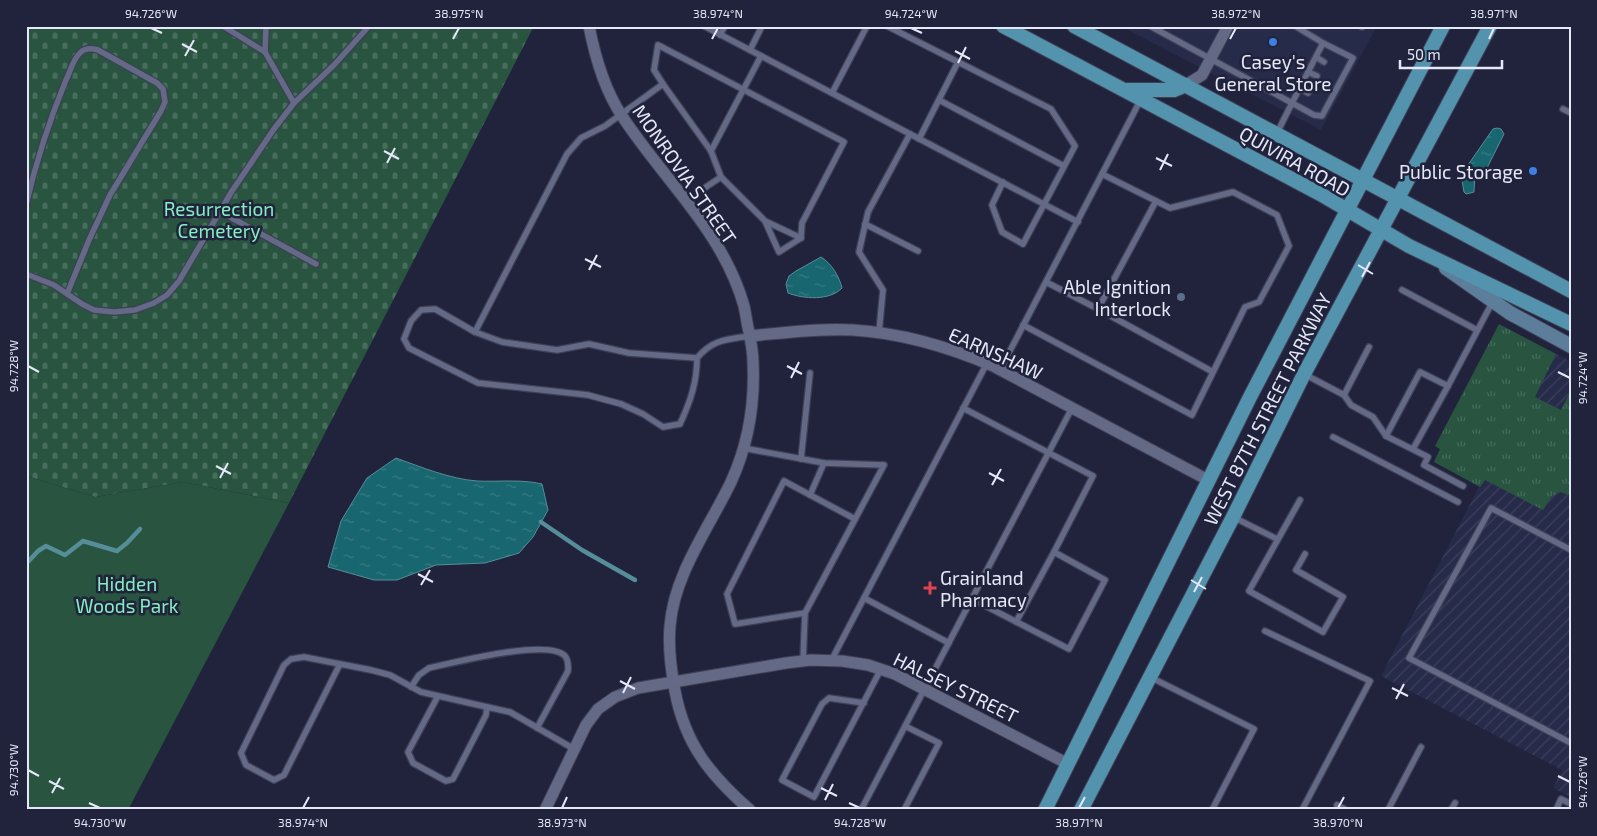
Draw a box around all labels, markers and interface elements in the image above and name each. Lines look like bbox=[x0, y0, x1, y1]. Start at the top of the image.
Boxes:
text: 94.726°W bbox=[125, 6, 177, 20]
text: 38.975°N bbox=[435, 6, 483, 20]
text: 38.974°N bbox=[693, 6, 743, 20]
text: 94.724°W bbox=[885, 6, 937, 20]
text: 38.972°N bbox=[1211, 6, 1261, 20]
text: 38.971°N bbox=[1470, 6, 1518, 20]
marker: Casey's General Store bbox=[1267, 36, 1279, 48]
scale bar bbox=[1400, 38, 1502, 70]
text: 50 m bbox=[1407, 45, 1441, 63]
place label: Casey's General Store bbox=[1215, 50, 1331, 95]
street label: MONROVIA STREET bbox=[628, 100, 742, 248]
street label: QUIVIRA ROAD bbox=[1236, 121, 1354, 201]
place label: Public Storage bbox=[1399, 160, 1523, 183]
marker: Public Storage bbox=[1527, 165, 1539, 177]
park label: Resurrection Cemetery bbox=[164, 197, 274, 242]
place label: Able Ignition Interlock bbox=[1063, 275, 1171, 320]
street label: WEST 87TH STREET PARKWAY bbox=[1198, 289, 1336, 529]
marker: Able Ignition Interlock bbox=[1175, 291, 1187, 303]
street label: EARNSHAW bbox=[945, 322, 1047, 384]
text: 94.728°W bbox=[6, 340, 20, 392]
text: 94.724°W bbox=[1575, 352, 1589, 404]
place label: Grainland Pharmacy bbox=[940, 566, 1027, 611]
park label: Hidden Woods Park bbox=[76, 572, 179, 617]
marker: Grainland Pharmacy bbox=[924, 582, 936, 594]
street label: HALSEY STREET bbox=[890, 647, 1022, 727]
text: 94.730°W bbox=[6, 744, 20, 796]
text: 94.726°W bbox=[1575, 756, 1589, 808]
text: 94.730°W bbox=[74, 815, 126, 829]
text: 38.974°N bbox=[278, 815, 328, 829]
text: 38.973°N bbox=[537, 815, 587, 829]
text: 94.728°W bbox=[834, 815, 886, 829]
text: 38.971°N bbox=[1055, 815, 1103, 829]
text: 38.970°N bbox=[1313, 815, 1363, 829]

